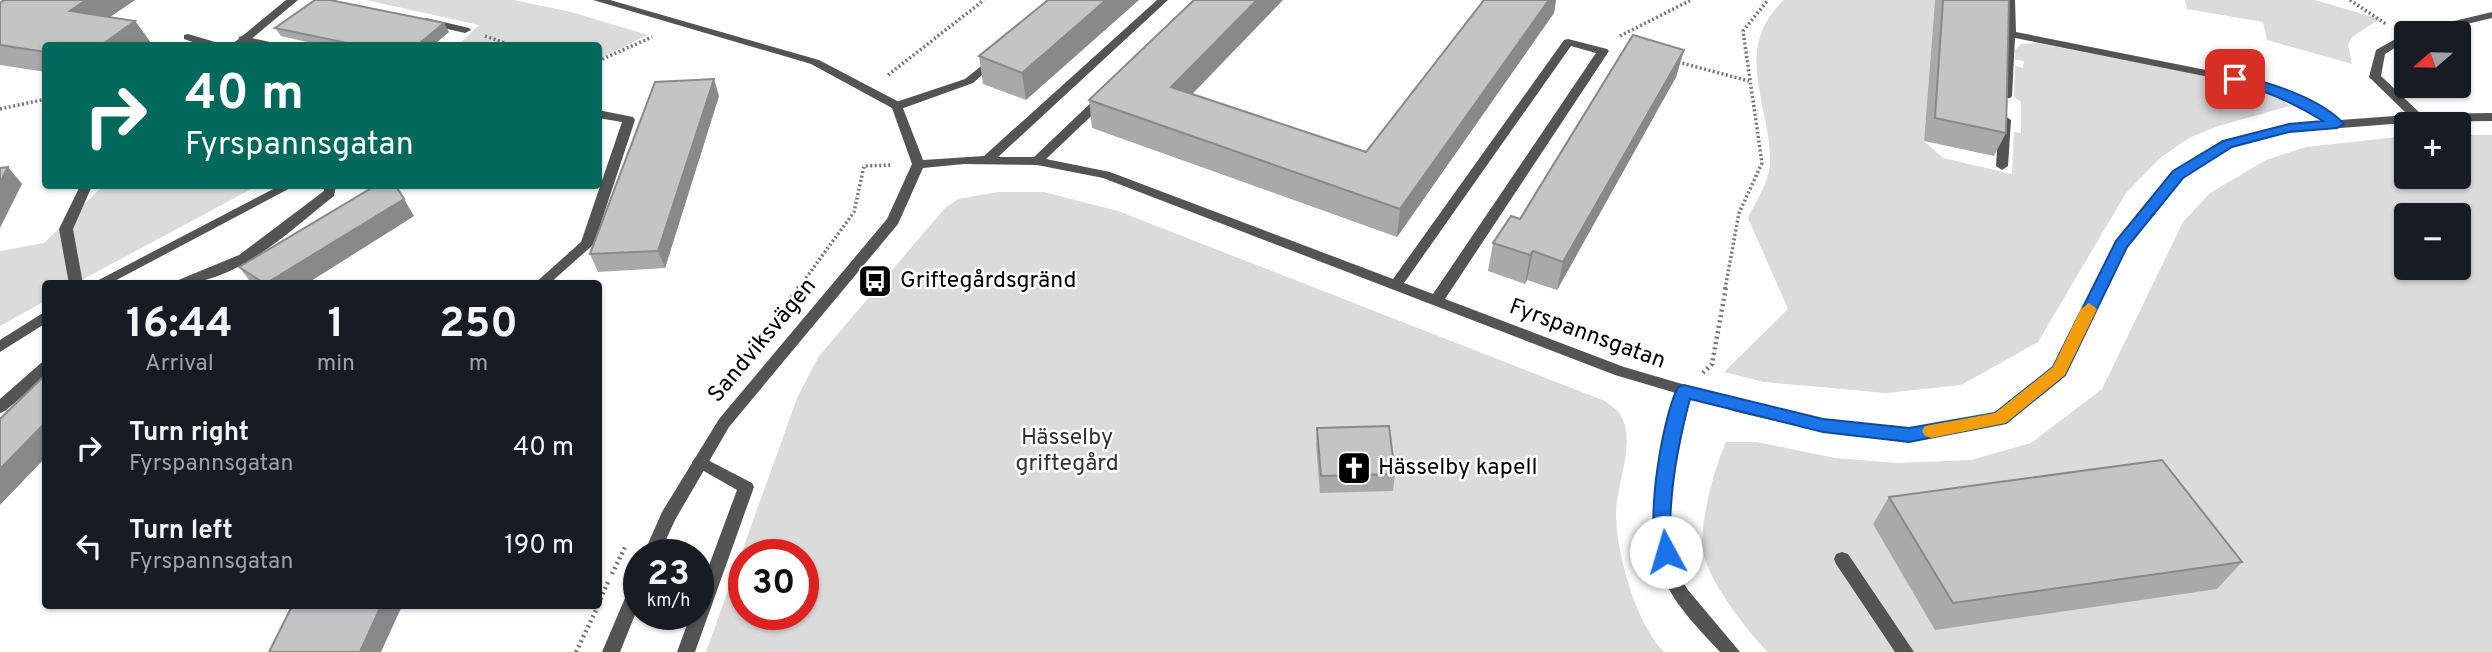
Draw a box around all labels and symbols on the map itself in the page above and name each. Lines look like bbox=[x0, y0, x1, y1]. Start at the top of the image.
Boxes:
north arrow bbox=[2394, 21, 2471, 98]
pin bbox=[2205, 49, 2265, 109]
bus stop icon: Griftegårdsgränd bbox=[856, 262, 894, 300]
place label: Griftegårdsgränd bbox=[900, 267, 1076, 296]
street label: Sandviksvägen bbox=[702, 273, 824, 409]
street label: Fyrspannsgatan bbox=[1505, 293, 1669, 377]
park label: Hässelby griftegård bbox=[1015, 424, 1119, 479]
church icon: Hässelby kapell bbox=[1335, 449, 1373, 487]
place label: Hässelby kapell bbox=[1378, 454, 1537, 483]
position arrow bbox=[1629, 515, 1703, 589]
speed limit sign: 30 bbox=[728, 539, 819, 630]

